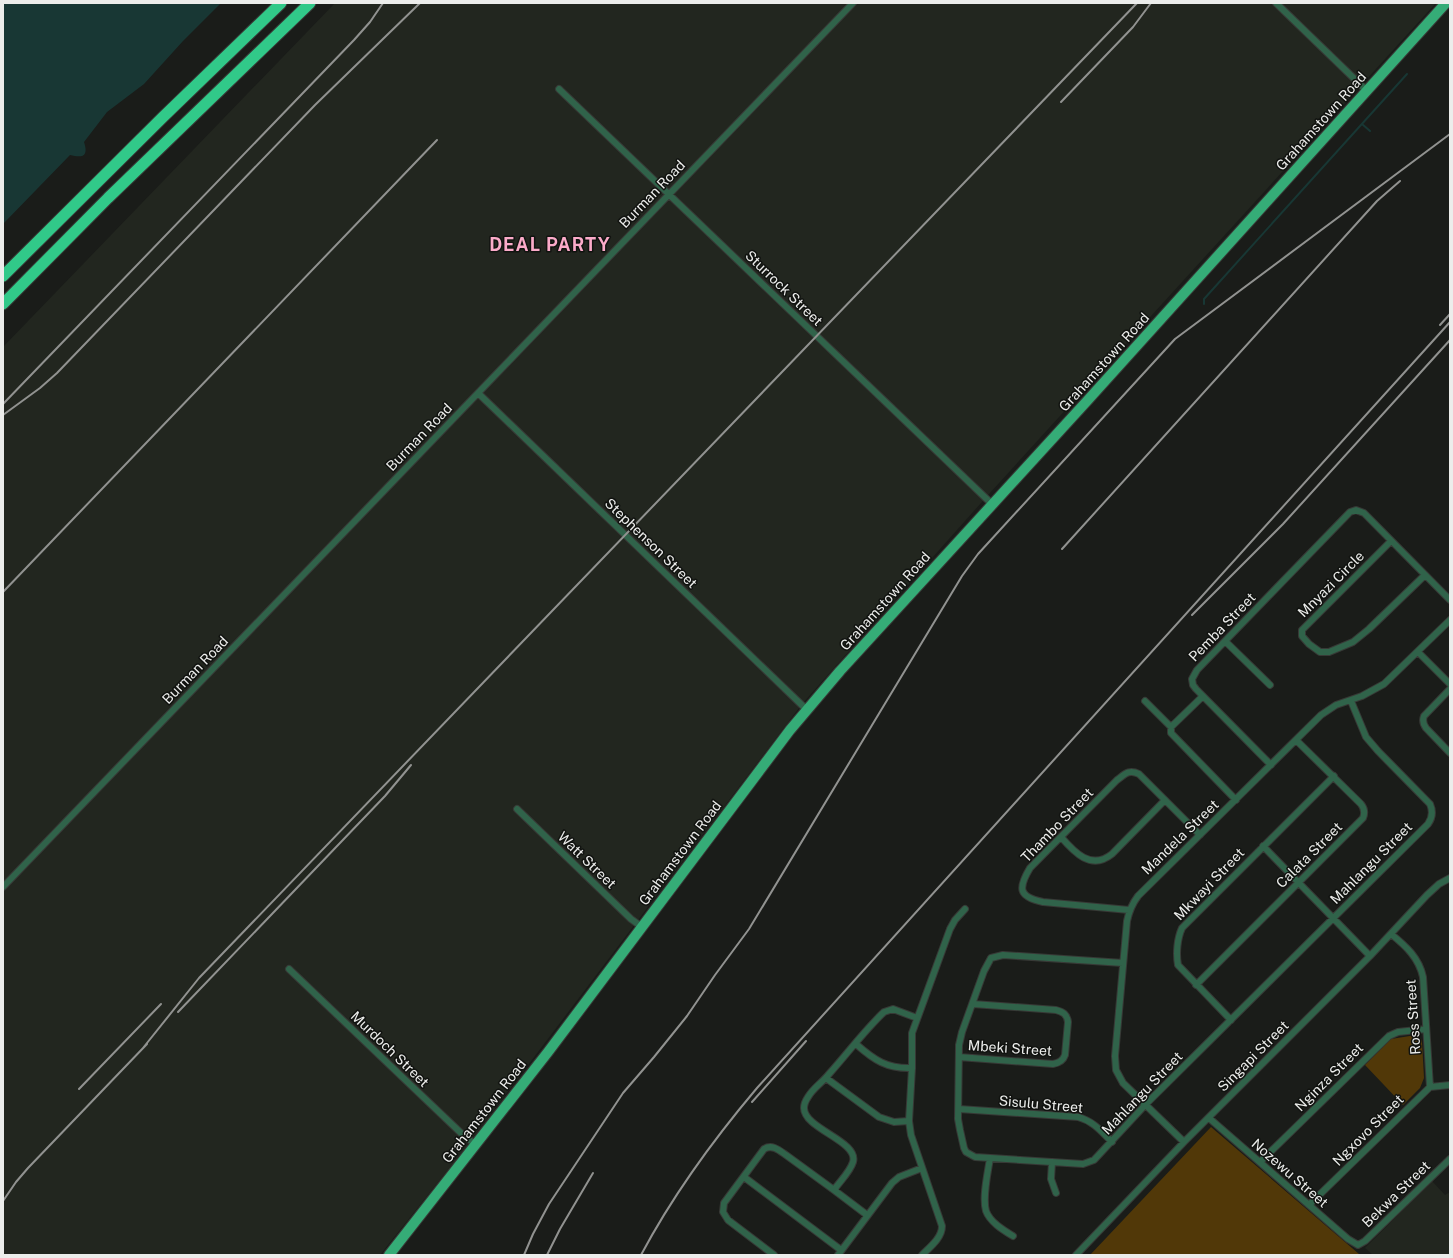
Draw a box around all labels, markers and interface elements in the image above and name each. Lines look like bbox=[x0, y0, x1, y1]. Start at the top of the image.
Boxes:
street label: Grahamstown Road bbox=[1273, 69, 1369, 173]
street label: Burman Road bbox=[616, 157, 688, 231]
district label: DEAL PARTY bbox=[489, 234, 611, 255]
street label: Sturrock Street bbox=[742, 247, 826, 329]
street label: Grahamstown Road bbox=[1056, 310, 1152, 414]
street label: Burman Road bbox=[383, 400, 455, 474]
street label: Stephenson Street bbox=[602, 495, 700, 591]
street label: Mnyazi Circle bbox=[1295, 548, 1367, 620]
street label: Grahamstown Road bbox=[837, 549, 933, 653]
street label: Pemba Street bbox=[1185, 589, 1259, 665]
street label: Burman Road bbox=[159, 633, 231, 707]
street label: Thambo Street bbox=[1018, 785, 1096, 865]
street label: Mandela Street bbox=[1138, 796, 1222, 878]
street label: Grahamstown Road bbox=[636, 798, 724, 908]
street label: Calata Street bbox=[1273, 819, 1345, 891]
street label: Mahlangu Street bbox=[1327, 819, 1415, 907]
street label: Watt Street bbox=[555, 828, 619, 892]
street label: Mkwayi Street bbox=[1171, 845, 1247, 923]
street label: Ross Street bbox=[1402, 979, 1424, 1055]
street label: Murdoch Street bbox=[348, 1008, 432, 1090]
street label: Singapi Street bbox=[1214, 1017, 1292, 1095]
street label: Mbeki Street bbox=[967, 1037, 1053, 1059]
street label: Nginza Street bbox=[1292, 1040, 1366, 1114]
street label: Mahlangu Street bbox=[1098, 1048, 1186, 1138]
street label: Grahamstown Road bbox=[439, 1056, 529, 1166]
street label: Ngxovo Street bbox=[1329, 1091, 1407, 1169]
street label: Sisulu Street bbox=[998, 1092, 1084, 1116]
street label: Nozewu Street bbox=[1248, 1135, 1332, 1211]
street label: Bekwa Street bbox=[1359, 1158, 1433, 1230]

